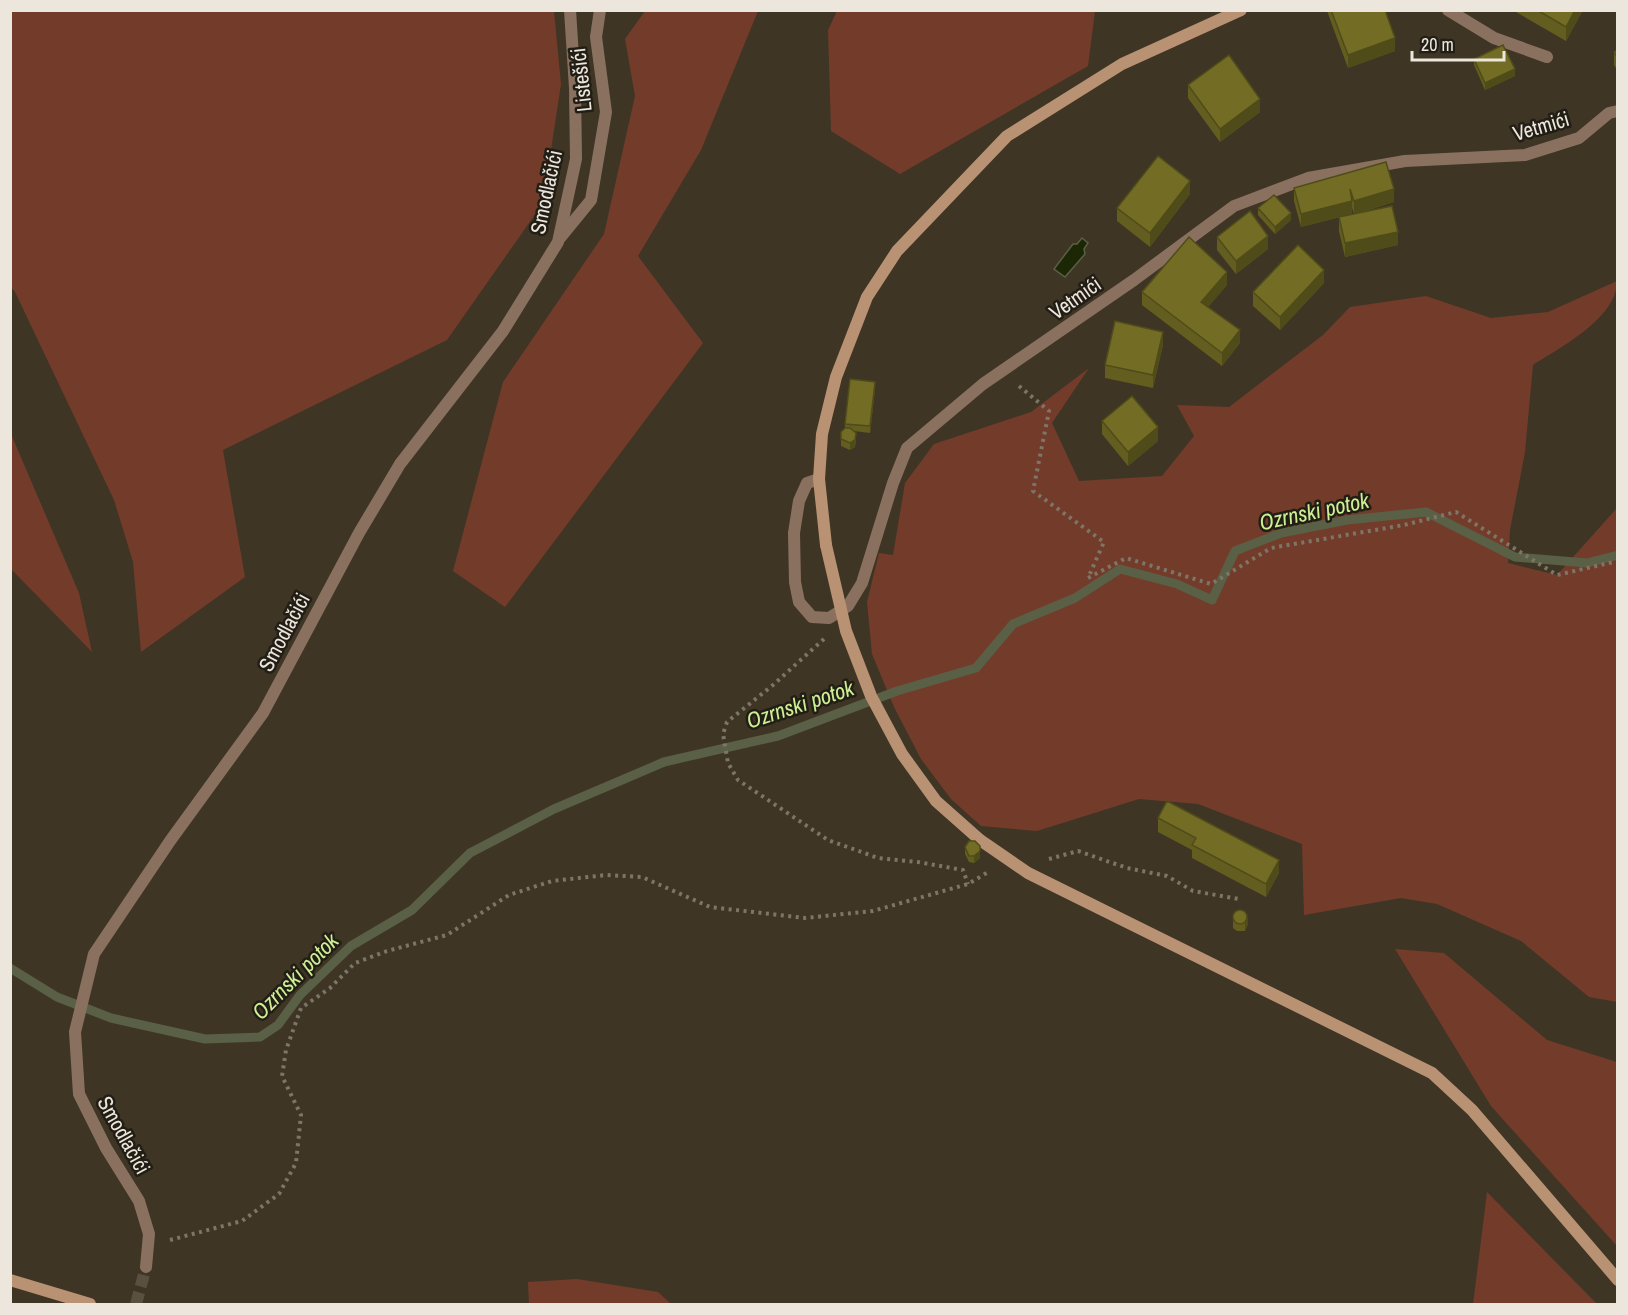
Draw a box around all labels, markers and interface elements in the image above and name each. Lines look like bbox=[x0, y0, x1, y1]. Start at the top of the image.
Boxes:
scale bar bbox=[1412, 24, 1504, 62]
text: 20 m bbox=[1421, 32, 1454, 57]
street label: Listešići bbox=[563, 47, 599, 113]
street label: Vetmići bbox=[1509, 104, 1573, 148]
street label: Smodlačići bbox=[523, 147, 569, 237]
street label: Vetmići bbox=[1043, 270, 1107, 326]
water label: Ozrnski potok bbox=[1256, 485, 1373, 537]
street label: Smodlačići bbox=[251, 588, 317, 676]
water label: Ozrnski potok bbox=[742, 672, 858, 735]
water label: Ozrnski potok bbox=[245, 925, 346, 1026]
street label: Smodlačići bbox=[91, 1091, 157, 1179]

